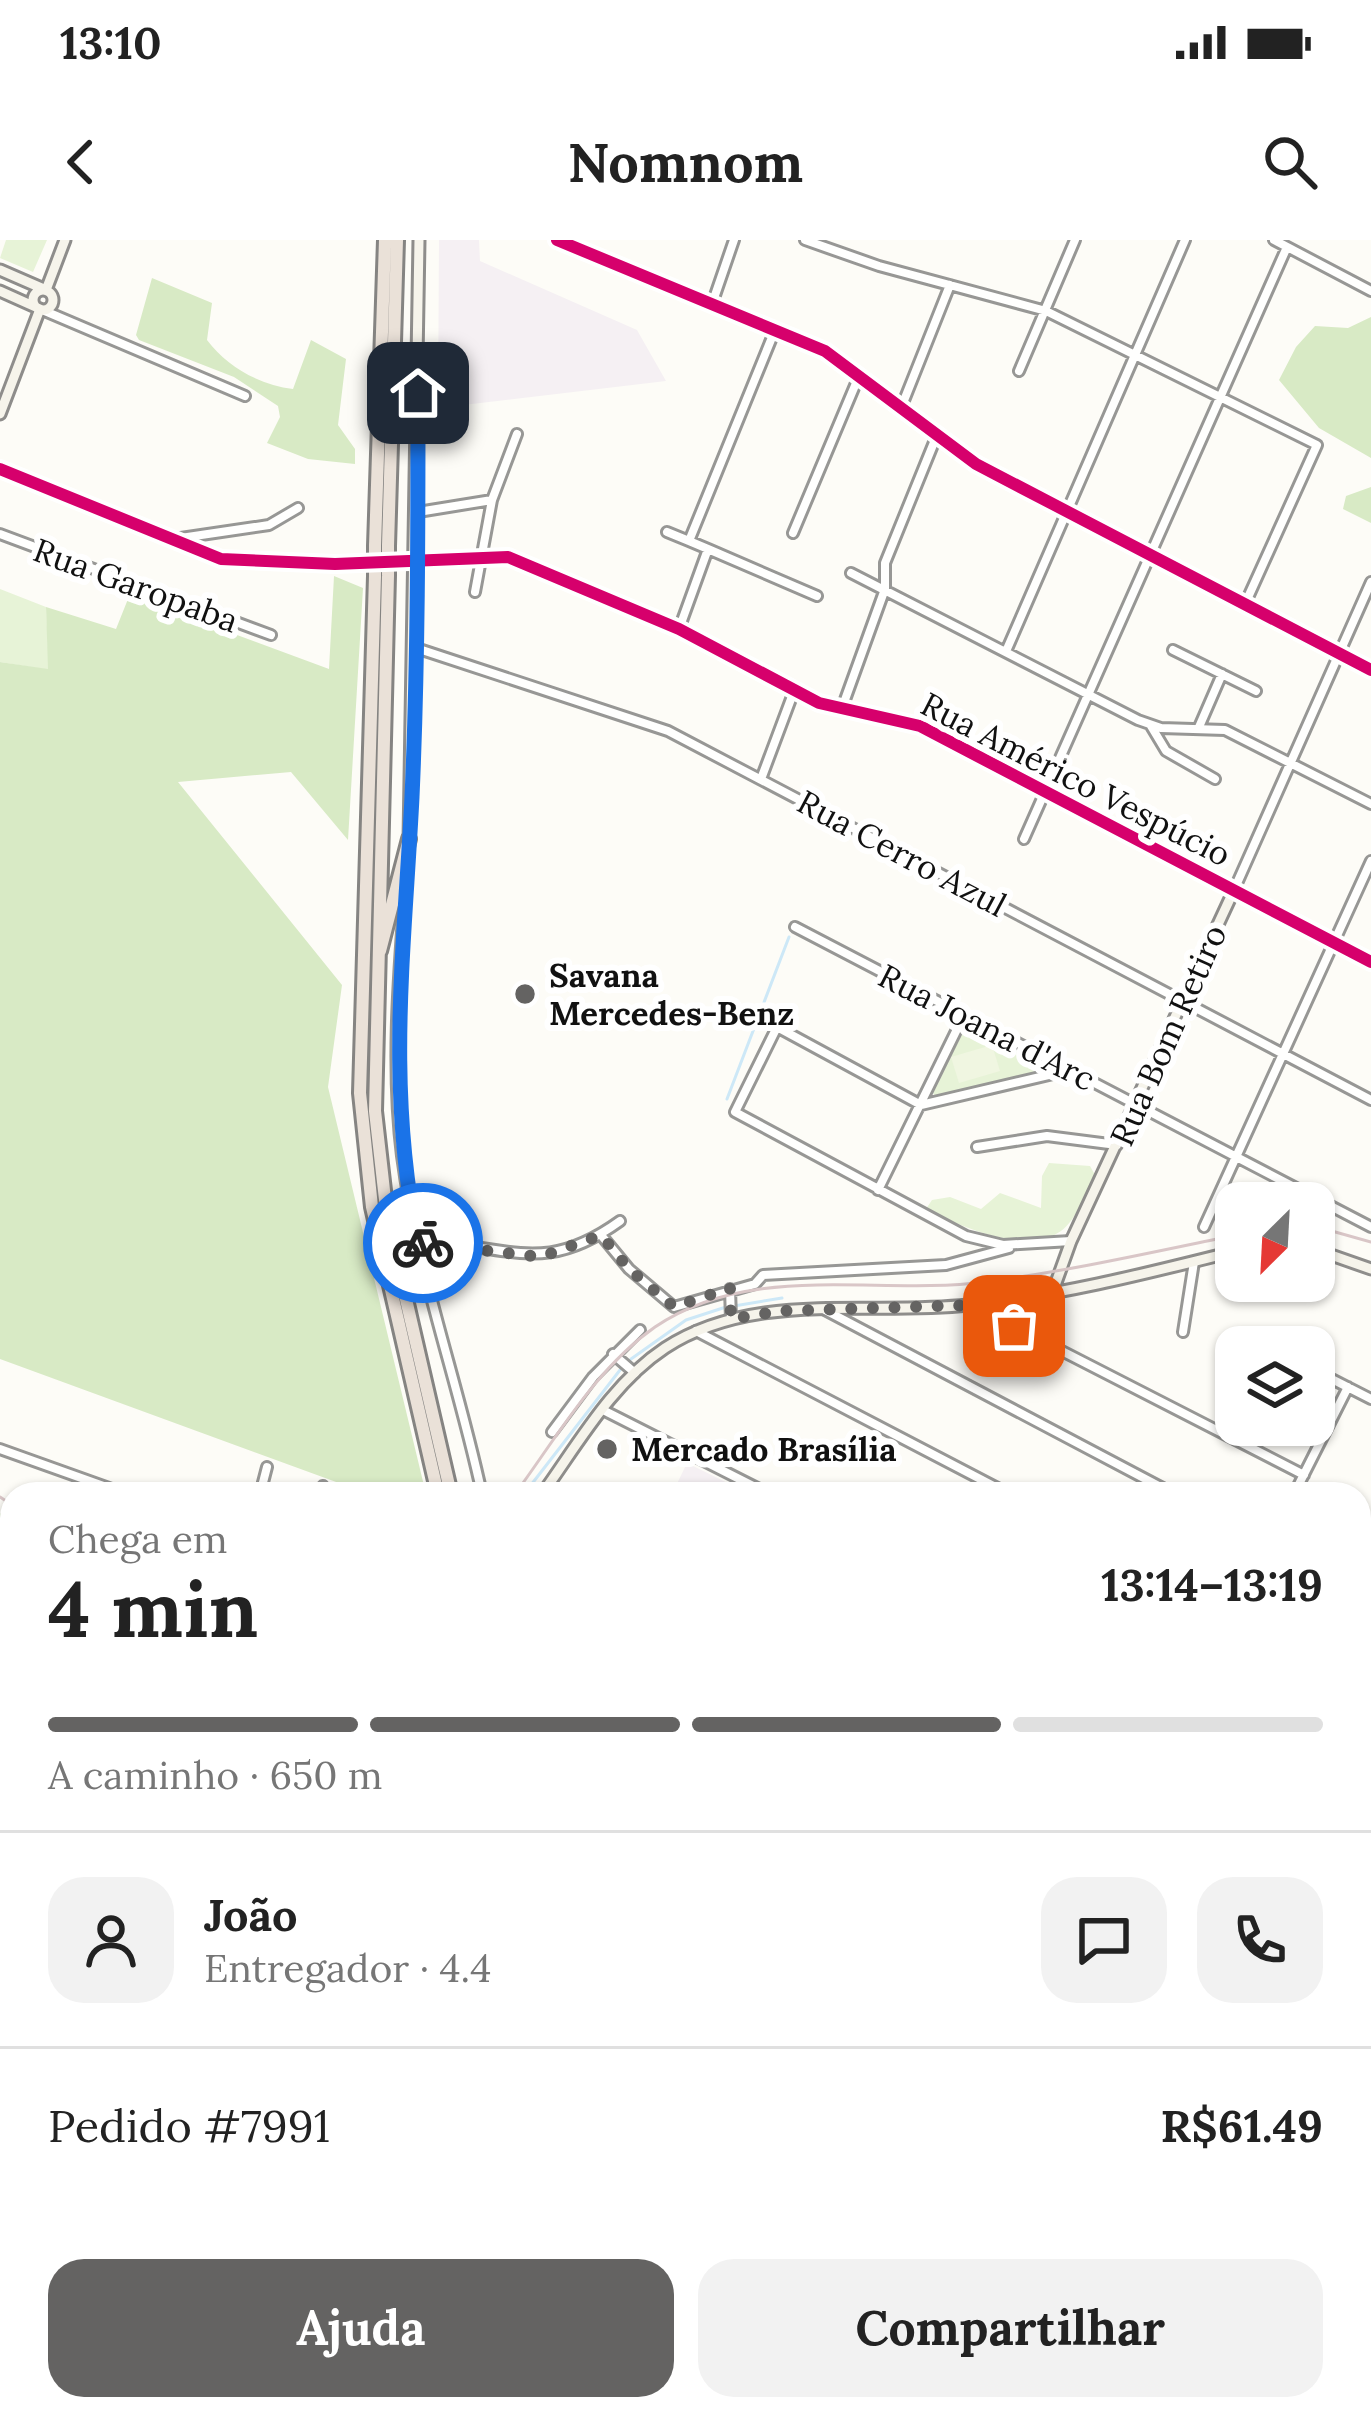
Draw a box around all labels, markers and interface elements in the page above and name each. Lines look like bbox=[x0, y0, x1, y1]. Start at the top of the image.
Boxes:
text: 13:10 bbox=[60, 14, 162, 71]
text: Nomnom bbox=[568, 128, 803, 197]
icon: back bbox=[48, 129, 114, 195]
icon: search bbox=[1257, 129, 1323, 195]
pin bbox=[367, 342, 469, 444]
icon: home bbox=[385, 360, 451, 426]
street label: Rua Garopaba bbox=[28, 529, 244, 641]
street label: Rua Américo Vespúcio bbox=[914, 683, 1238, 875]
street label: Rua Cerro Azul bbox=[790, 780, 1014, 926]
street label: Rua Bom Retiro bbox=[1100, 918, 1236, 1152]
place label: Savana Mercedes-Benz bbox=[549, 954, 794, 1034]
street label: Rua Joana d'Arc bbox=[872, 954, 1102, 1100]
marker: Savana Mercedes-Benz bbox=[512, 981, 538, 1007]
north arrow bbox=[1215, 1182, 1335, 1302]
map controls bbox=[1215, 1182, 1335, 1446]
courier bbox=[363, 1183, 483, 1303]
icon: bike bbox=[390, 1210, 456, 1276]
pin bbox=[963, 1275, 1065, 1377]
icon: bag bbox=[981, 1293, 1047, 1359]
button: layers bbox=[1215, 1326, 1335, 1446]
place label: Mercado Brasília bbox=[631, 1428, 897, 1470]
marker: Mercado Brasília bbox=[594, 1436, 620, 1462]
text: Chega em bbox=[48, 1514, 228, 1564]
text: 13:14–13:19 bbox=[1101, 1556, 1323, 1613]
text: 4 min bbox=[48, 1559, 258, 1658]
text: A caminho · 650 m bbox=[48, 1750, 383, 1800]
button: person bbox=[48, 1877, 174, 2003]
button: chat bbox=[1041, 1877, 1167, 2003]
button: phone bbox=[1197, 1877, 1323, 2003]
text: João bbox=[204, 1886, 298, 1943]
text: Entregador · 4.4 bbox=[204, 1943, 491, 1993]
text: Pedido #7991 bbox=[48, 2097, 330, 2154]
text: R$61.49 bbox=[1161, 2097, 1323, 2154]
button: Ajuda bbox=[48, 2259, 674, 2397]
button: Compartilhar bbox=[698, 2259, 1323, 2397]

